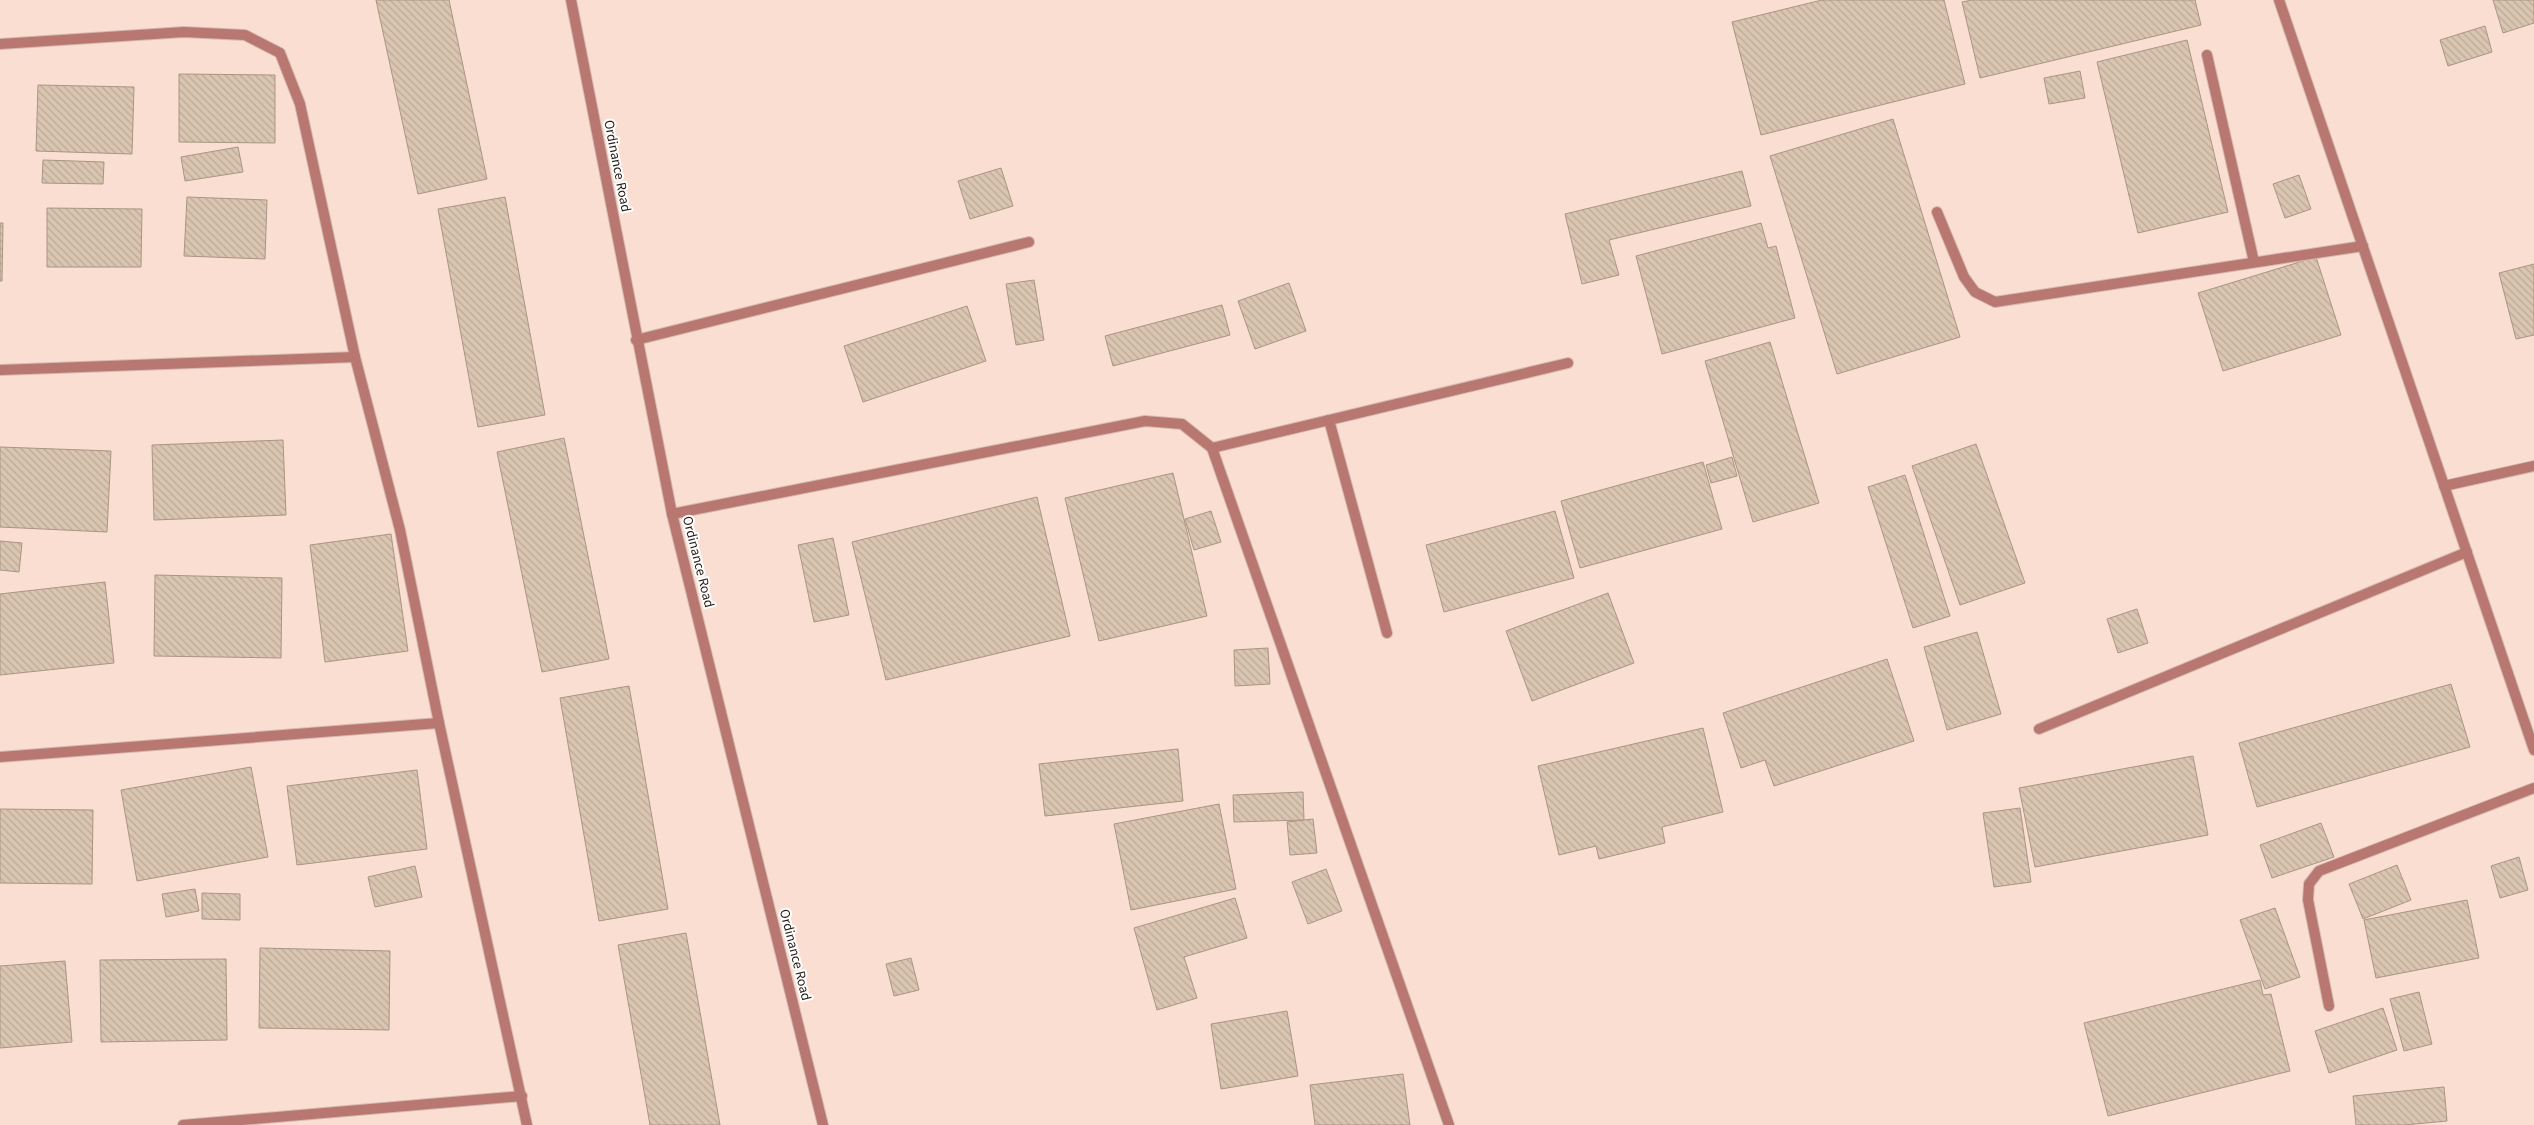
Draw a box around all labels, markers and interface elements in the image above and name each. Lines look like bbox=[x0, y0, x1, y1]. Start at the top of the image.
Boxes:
street label: Ordinance Road bbox=[598, 118, 636, 214]
street label: Ordinance Road bbox=[677, 514, 719, 610]
street label: Ordinance Road bbox=[774, 907, 816, 1003]

